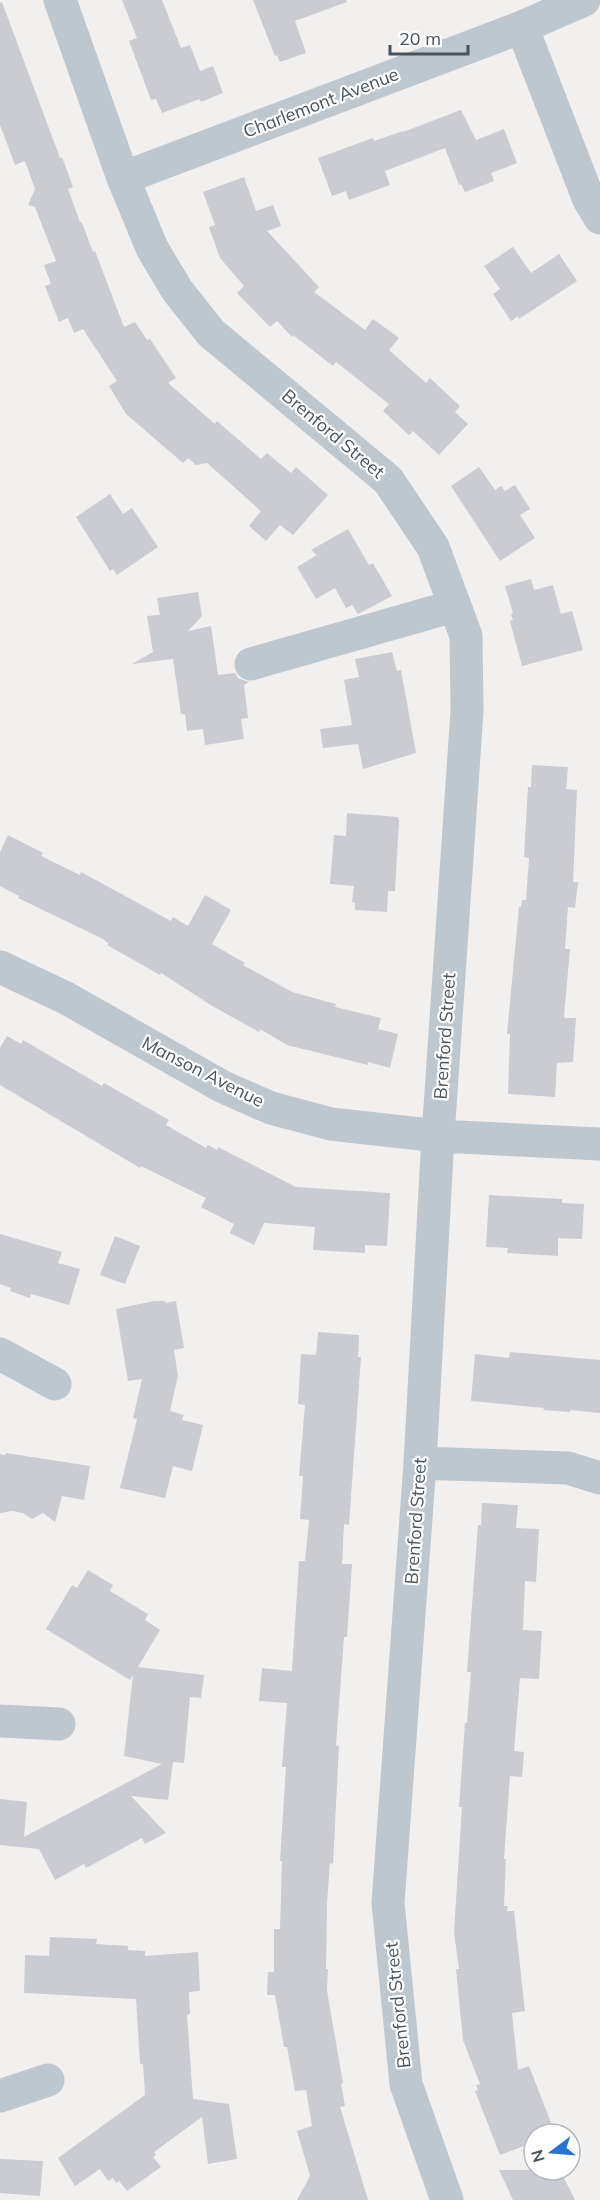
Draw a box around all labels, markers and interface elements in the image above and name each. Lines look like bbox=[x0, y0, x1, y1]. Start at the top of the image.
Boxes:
scale bar bbox=[390, 18, 468, 56]
text: 20 m bbox=[399, 27, 441, 50]
street label: Charlemont Avenue bbox=[240, 62, 402, 143]
street label: Brenford Street bbox=[277, 384, 389, 483]
street label: Brenford Street bbox=[429, 972, 460, 1100]
street label: Manson Avenue bbox=[138, 1031, 268, 1112]
street label: Brenford Street bbox=[400, 1457, 431, 1585]
street label: Brenford Street bbox=[379, 1941, 416, 2069]
north arrow bbox=[522, 2122, 582, 2182]
text: N bbox=[526, 2148, 549, 2165]

